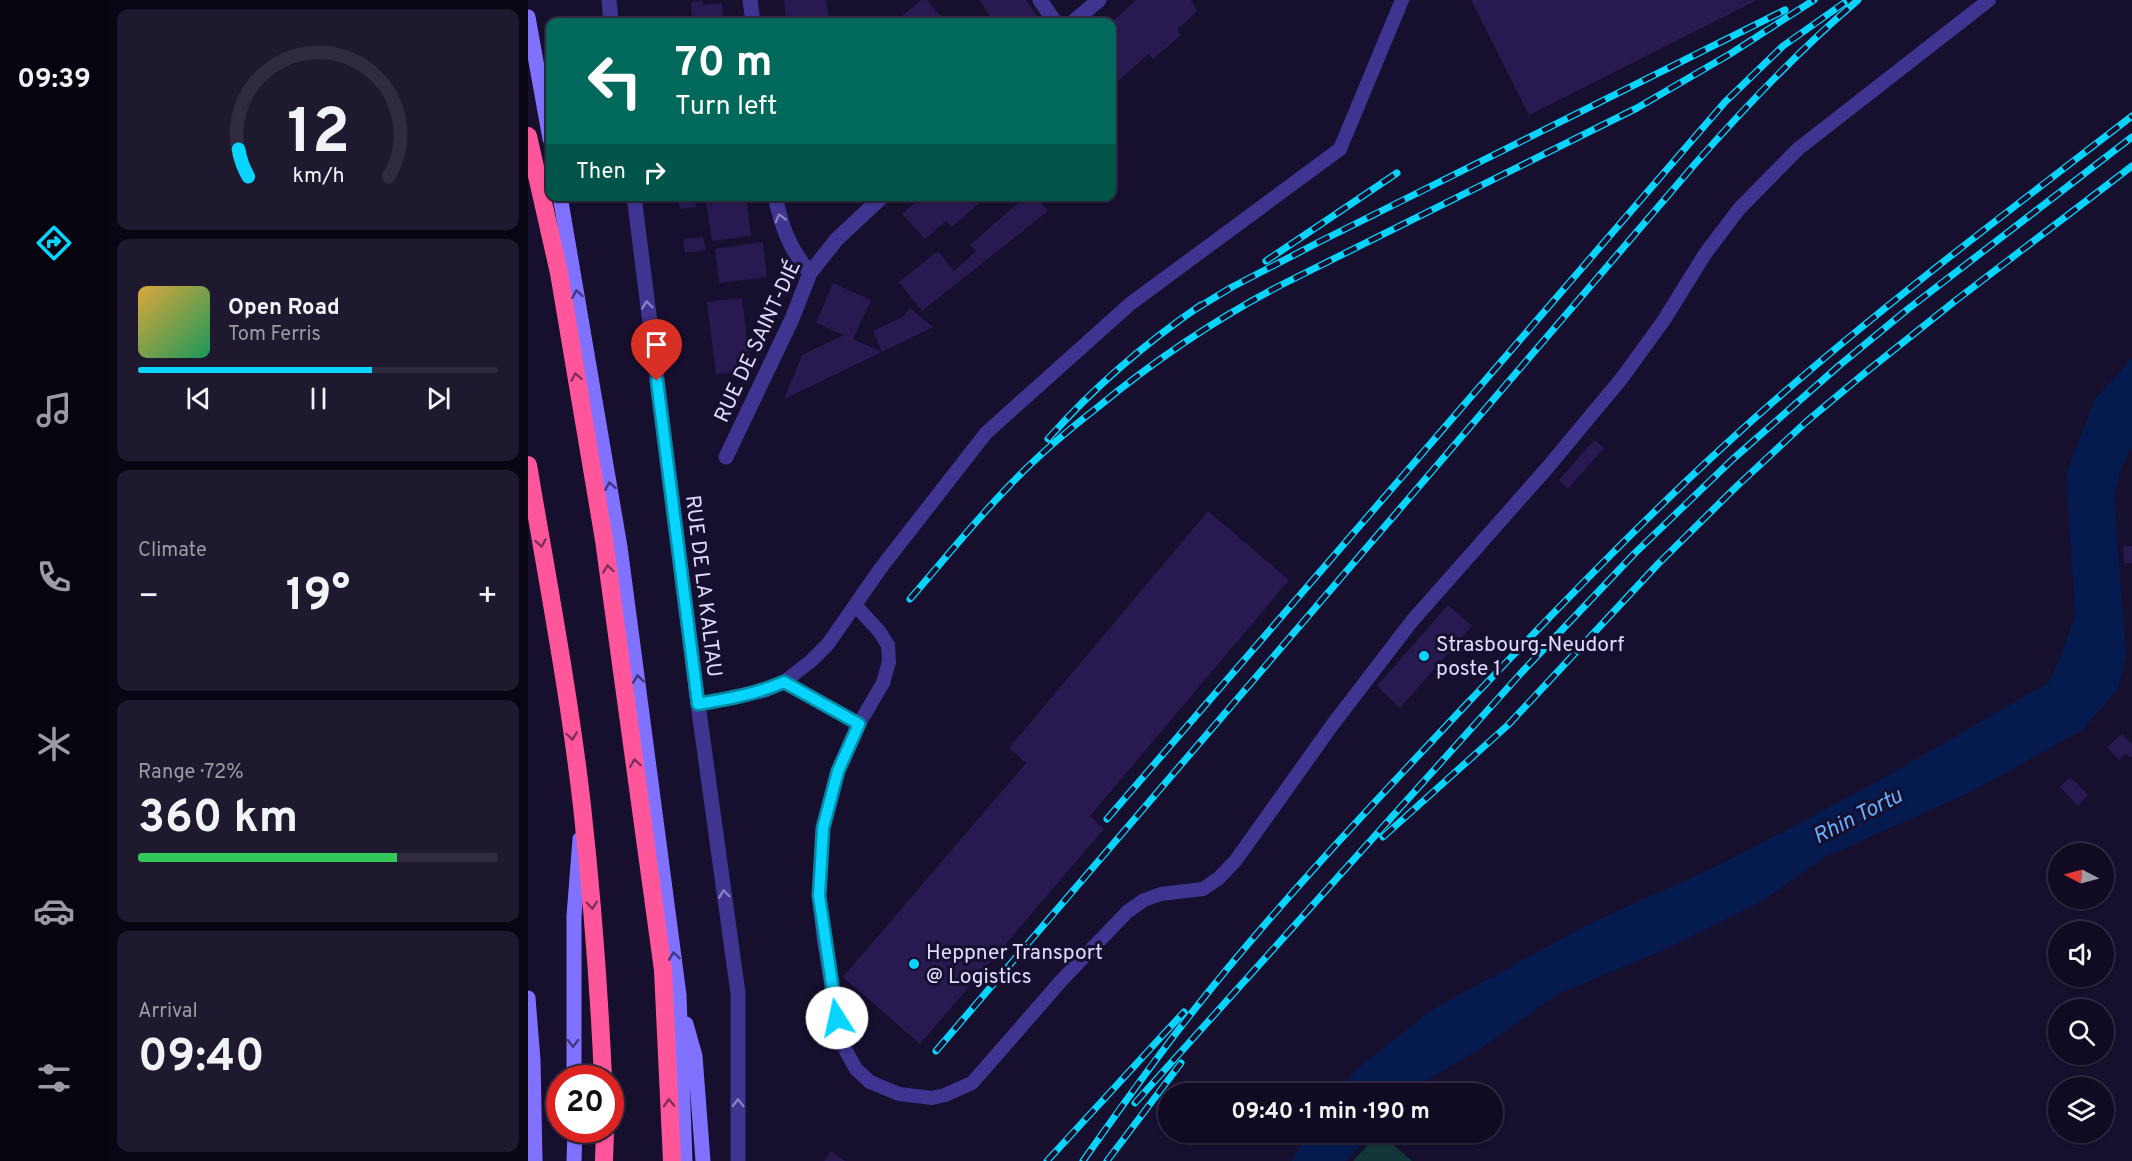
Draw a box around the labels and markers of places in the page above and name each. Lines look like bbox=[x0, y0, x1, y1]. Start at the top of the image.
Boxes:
pin bbox=[631, 319, 682, 381]
place label: Strasbourg-Neudorf poste 1 bbox=[1436, 632, 1624, 683]
marker: Strasbourg-Neudorf poste 1 bbox=[1417, 649, 1431, 663]
place label: Heppner Transport @ Logistics bbox=[926, 940, 1103, 991]
marker: Heppner Transport @ Logistics bbox=[907, 957, 921, 971]

